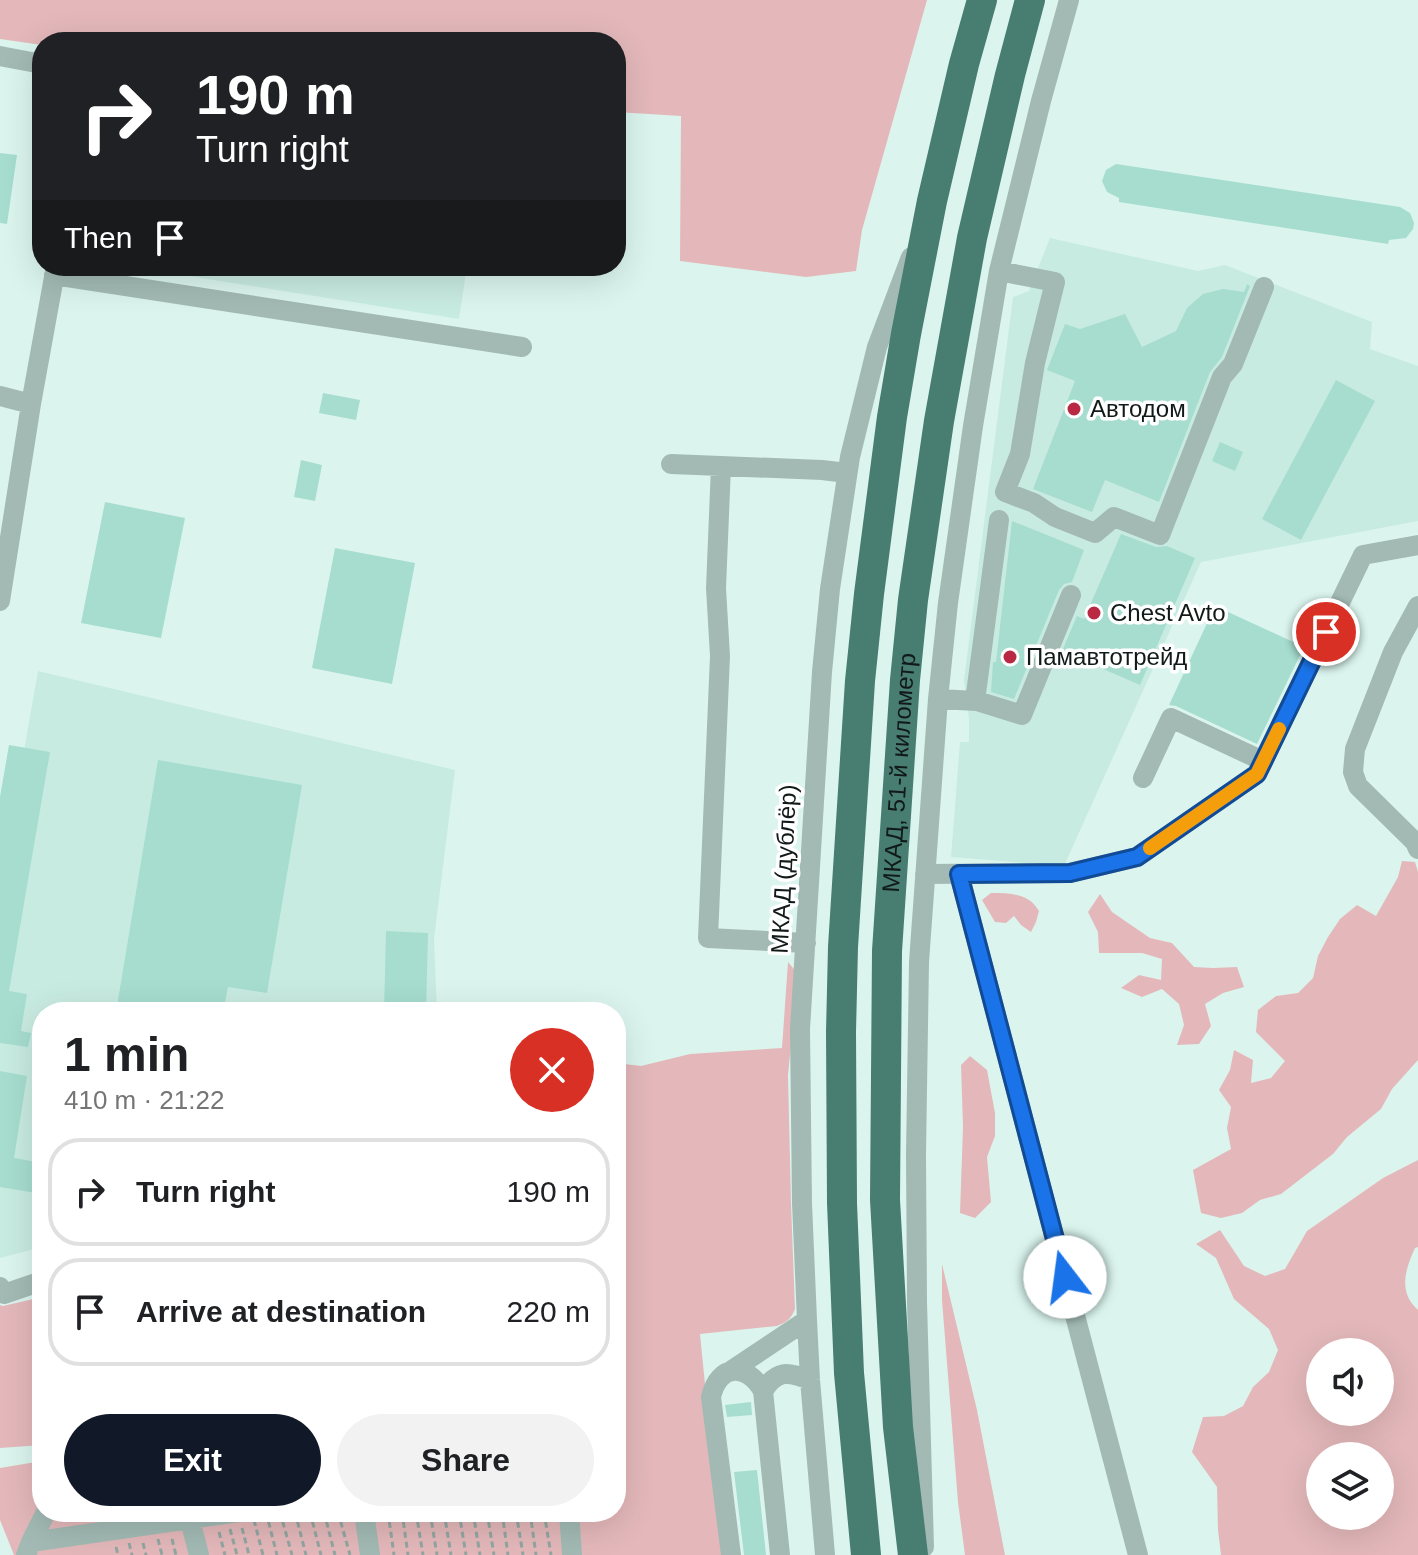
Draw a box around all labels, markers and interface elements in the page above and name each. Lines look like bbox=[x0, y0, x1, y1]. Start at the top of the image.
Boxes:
text: 190 m bbox=[196, 63, 355, 126]
icon: right bbox=[64, 64, 168, 168]
text: Turn right bbox=[196, 129, 349, 170]
icon: arrive bbox=[148, 216, 192, 260]
text: Then bbox=[64, 221, 132, 254]
place label: Автодом bbox=[1090, 395, 1186, 422]
marker: Автодом bbox=[1065, 400, 1083, 418]
pin bbox=[1292, 598, 1360, 666]
place label: Chest Avto bbox=[1110, 599, 1226, 626]
marker: Chest Avto bbox=[1085, 604, 1103, 622]
icon: arrive bbox=[1304, 610, 1348, 654]
place label: Памавтотрейд bbox=[1026, 643, 1187, 670]
marker: Памавтотрейд bbox=[1001, 648, 1019, 666]
street label: МКАД, 51-й километр bbox=[877, 652, 921, 893]
street label: МКАД (дублёр) bbox=[766, 784, 801, 954]
text: 1 min bbox=[64, 1028, 189, 1081]
button: close bbox=[510, 1028, 594, 1112]
text: 410 m · 21:22 bbox=[64, 1085, 224, 1115]
icon: right bbox=[68, 1170, 112, 1214]
text: Turn right bbox=[136, 1175, 275, 1208]
text: 190 m bbox=[507, 1175, 590, 1208]
position arrow bbox=[1023, 1235, 1107, 1319]
icon: arrive bbox=[68, 1290, 112, 1334]
text: Arrive at destination bbox=[136, 1295, 426, 1328]
text: 220 m bbox=[507, 1295, 590, 1328]
map controls bbox=[1306, 1338, 1394, 1530]
button: sound bbox=[1306, 1338, 1394, 1426]
button: Exit bbox=[64, 1414, 321, 1506]
button: Share bbox=[337, 1414, 594, 1506]
button: layers bbox=[1306, 1442, 1394, 1530]

